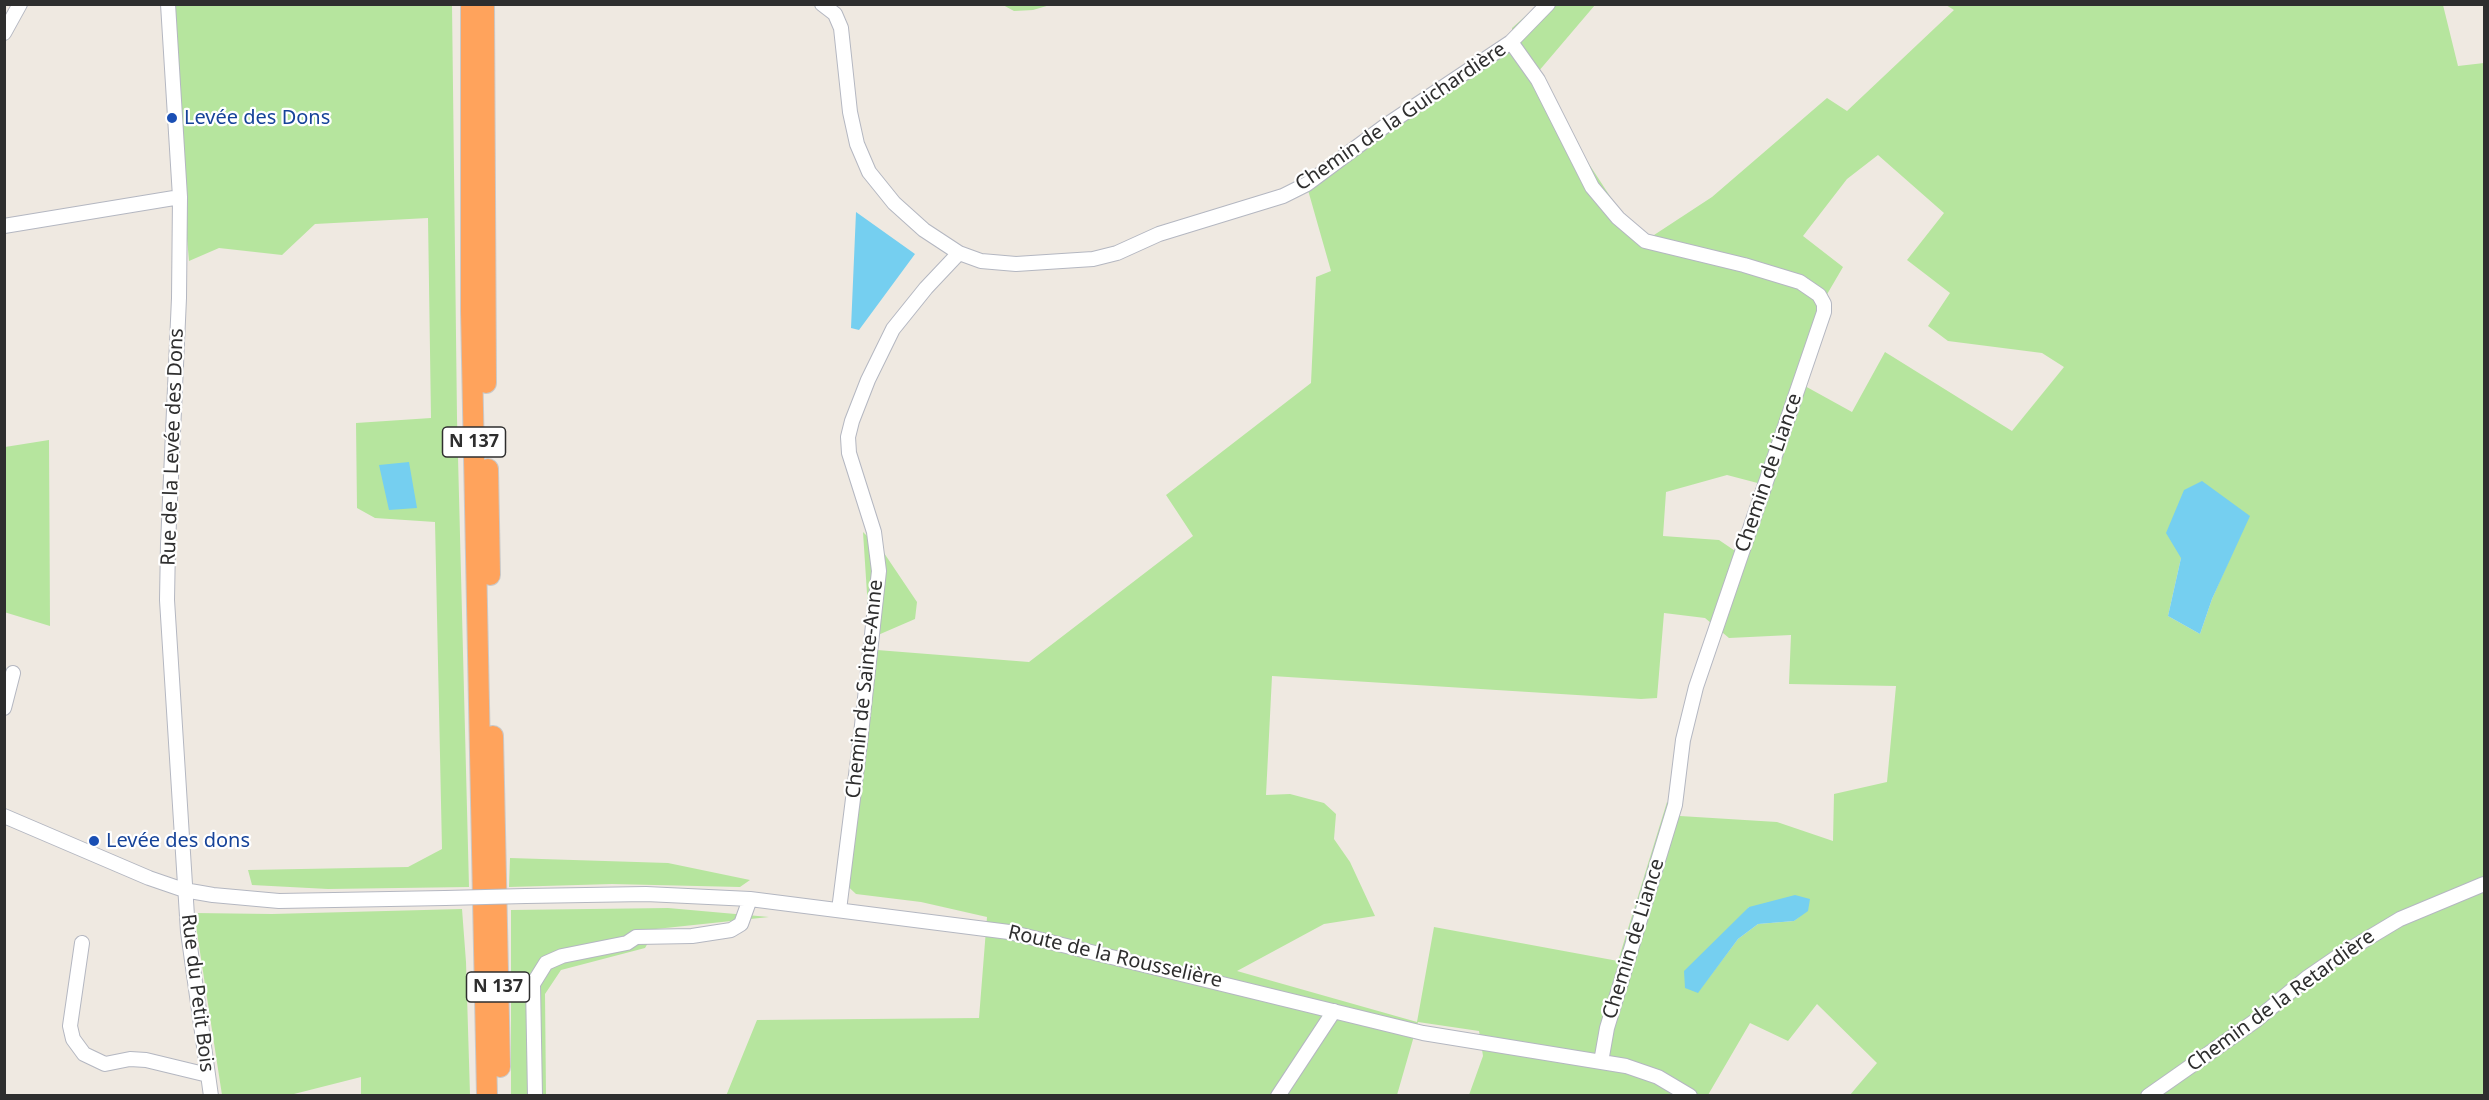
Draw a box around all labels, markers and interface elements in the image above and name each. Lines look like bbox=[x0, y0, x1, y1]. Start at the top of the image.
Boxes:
street label: Chemin de la Guichardière bbox=[1291, 37, 1511, 197]
place label: Levée des Dons bbox=[184, 106, 330, 130]
marker: Levée des Dons bbox=[165, 111, 179, 125]
street label: Rue de la Levée des Dons bbox=[157, 328, 189, 566]
street label: Chemin de Liance bbox=[1731, 390, 1807, 556]
road number: N 137 bbox=[442, 427, 506, 457]
street label: Chemin de Sainte-Anne bbox=[842, 578, 888, 800]
place label: Levée des dons bbox=[106, 829, 250, 853]
marker: Levée des dons bbox=[87, 834, 101, 848]
street label: Chemin de Liance bbox=[1598, 856, 1670, 1022]
street label: Rue du Petit Bois bbox=[175, 913, 219, 1073]
street label: Route de la Rousselière bbox=[1006, 921, 1224, 993]
street label: Chemin de la Retardière bbox=[2183, 925, 2379, 1077]
road number: N 137 bbox=[466, 972, 530, 1002]

